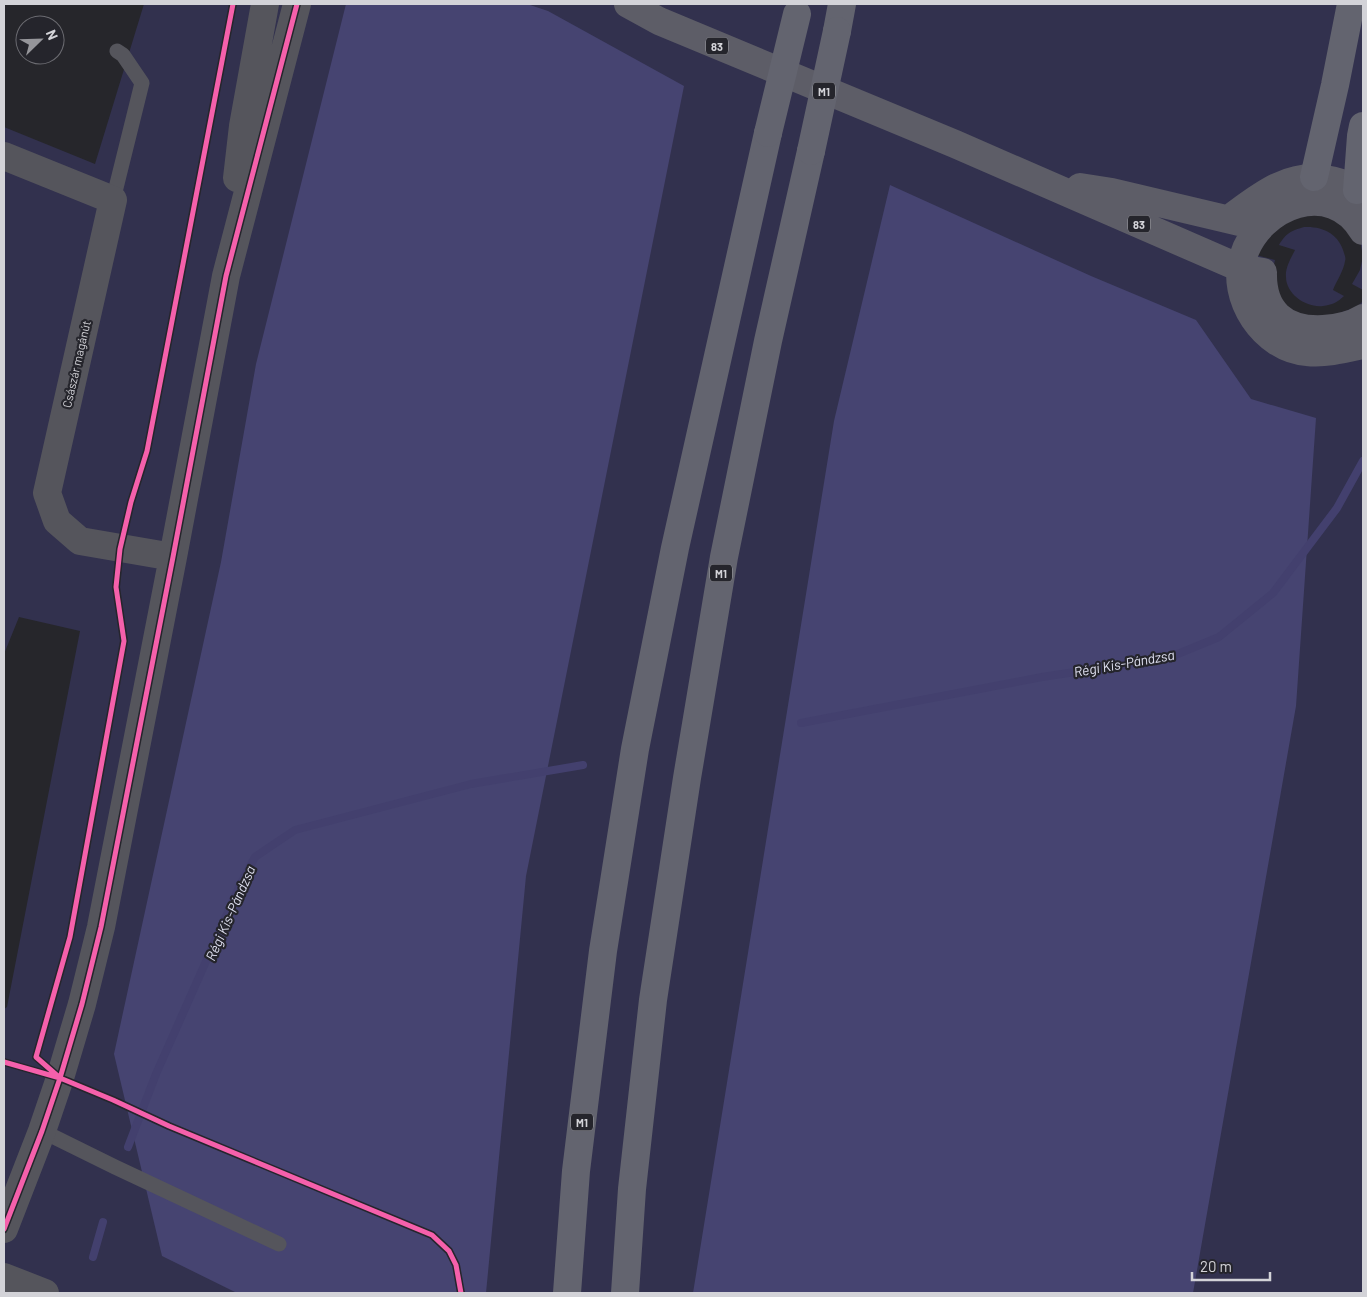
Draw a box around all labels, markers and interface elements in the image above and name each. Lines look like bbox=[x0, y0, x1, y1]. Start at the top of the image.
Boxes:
north arrow bbox=[15, 15, 65, 65]
text: N bbox=[43, 27, 62, 42]
road number: 83 bbox=[706, 37, 728, 54]
road number: M1 bbox=[813, 82, 835, 100]
road number: 83 bbox=[1128, 215, 1150, 232]
street label: Császár magánút bbox=[59, 319, 93, 409]
road number: M1 bbox=[710, 564, 732, 582]
water label: Régi Kis-Pándzsa bbox=[1072, 646, 1176, 680]
water label: Régi Kis-Pándzsa bbox=[201, 863, 259, 963]
road number: M1 bbox=[571, 1114, 593, 1130]
scale bar bbox=[1192, 1250, 1270, 1282]
text: 20 m bbox=[1200, 1257, 1232, 1275]

